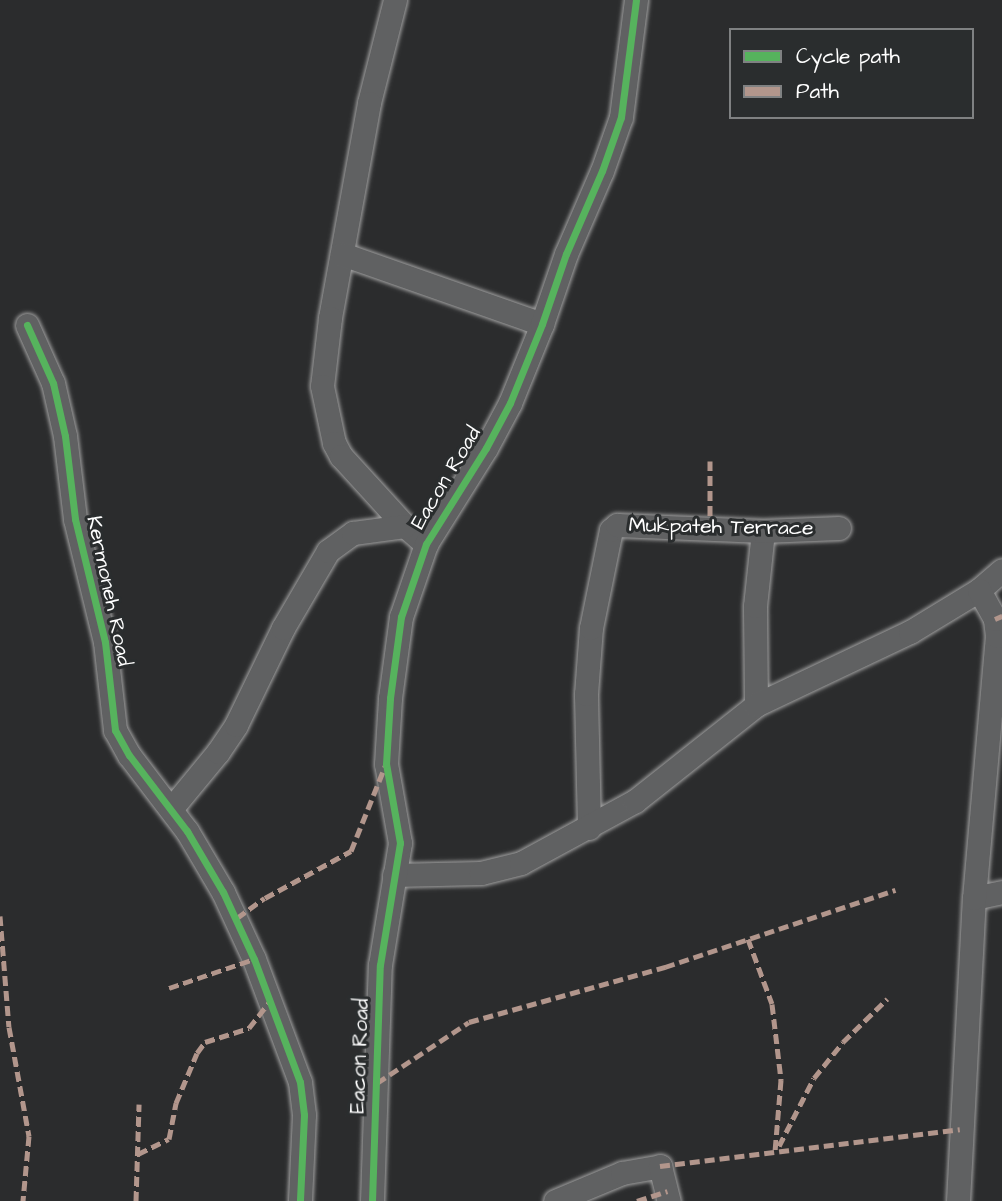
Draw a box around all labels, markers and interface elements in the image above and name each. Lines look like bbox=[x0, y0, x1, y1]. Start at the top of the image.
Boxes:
legend bbox=[729, 28, 974, 119]
text: Cycle path bbox=[796, 42, 900, 71]
text: Path bbox=[796, 77, 839, 106]
street label: Eacon Road bbox=[405, 422, 487, 534]
street label: Mukpateh Terrace bbox=[628, 513, 814, 541]
street label: Kermoneh Road bbox=[81, 514, 137, 668]
street label: Eacon Road bbox=[345, 998, 375, 1114]

